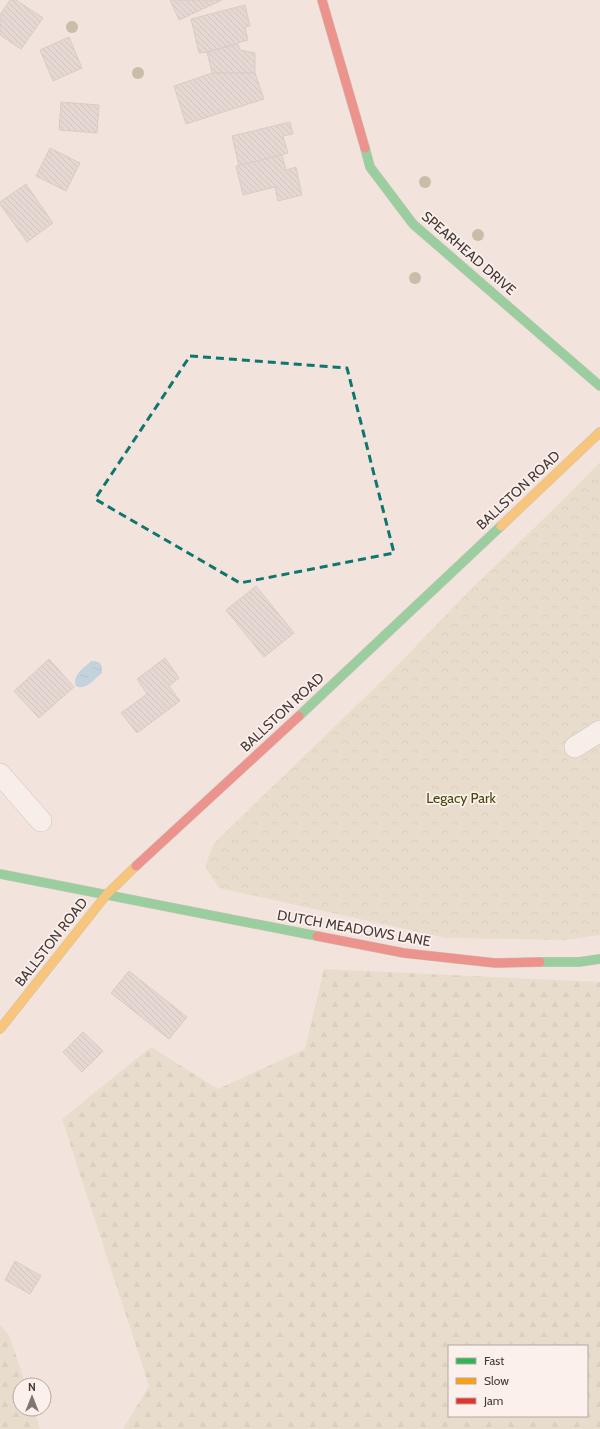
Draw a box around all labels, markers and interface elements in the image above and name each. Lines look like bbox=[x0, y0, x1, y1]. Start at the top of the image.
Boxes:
street label: SPEARHEAD DRIVE bbox=[418, 207, 520, 299]
street label: BALLSTON ROAD bbox=[472, 447, 564, 533]
street label: BALLSTON ROAD bbox=[236, 669, 328, 755]
park label: Legacy Park bbox=[426, 789, 496, 807]
street label: BALLSTON ROAD bbox=[11, 894, 91, 990]
street label: DUTCH MEADOWS LANE bbox=[276, 906, 432, 950]
legend bbox=[448, 1345, 588, 1417]
text: Fast bbox=[484, 1353, 504, 1368]
text: Slow bbox=[484, 1373, 509, 1388]
north arrow bbox=[12, 1377, 52, 1417]
text: N bbox=[28, 1380, 36, 1394]
text: Jam bbox=[483, 1393, 503, 1408]

